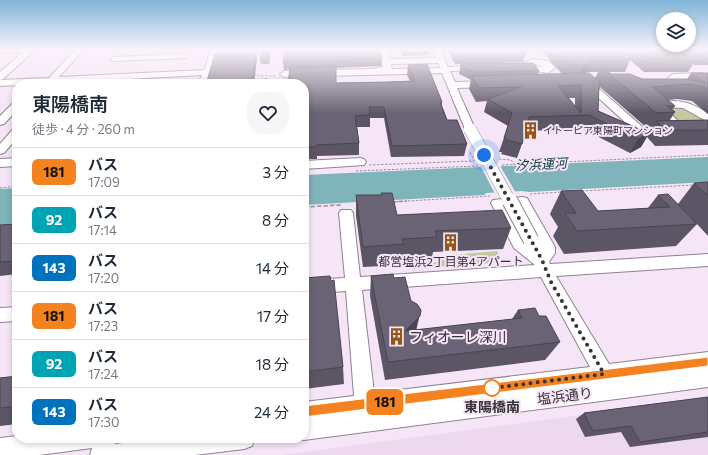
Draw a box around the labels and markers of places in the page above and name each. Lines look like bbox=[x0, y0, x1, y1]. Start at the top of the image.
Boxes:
building icon: イトーピア東陽町マンション bbox=[520, 120, 540, 140]
place label: イトーピア東陽町マンション bbox=[543, 124, 673, 136]
building icon: 都営塩浜2丁目第4アパート bbox=[441, 233, 461, 253]
place label: 都営塩浜2丁目第4アパート bbox=[378, 254, 524, 268]
building icon: フィオーレ深川 bbox=[386, 327, 406, 347]
place label: フィオーレ深川 bbox=[409, 328, 507, 345]
marker: 東陽橋南 bbox=[483, 379, 501, 397]
place label: 東陽橋南 bbox=[464, 398, 520, 415]

